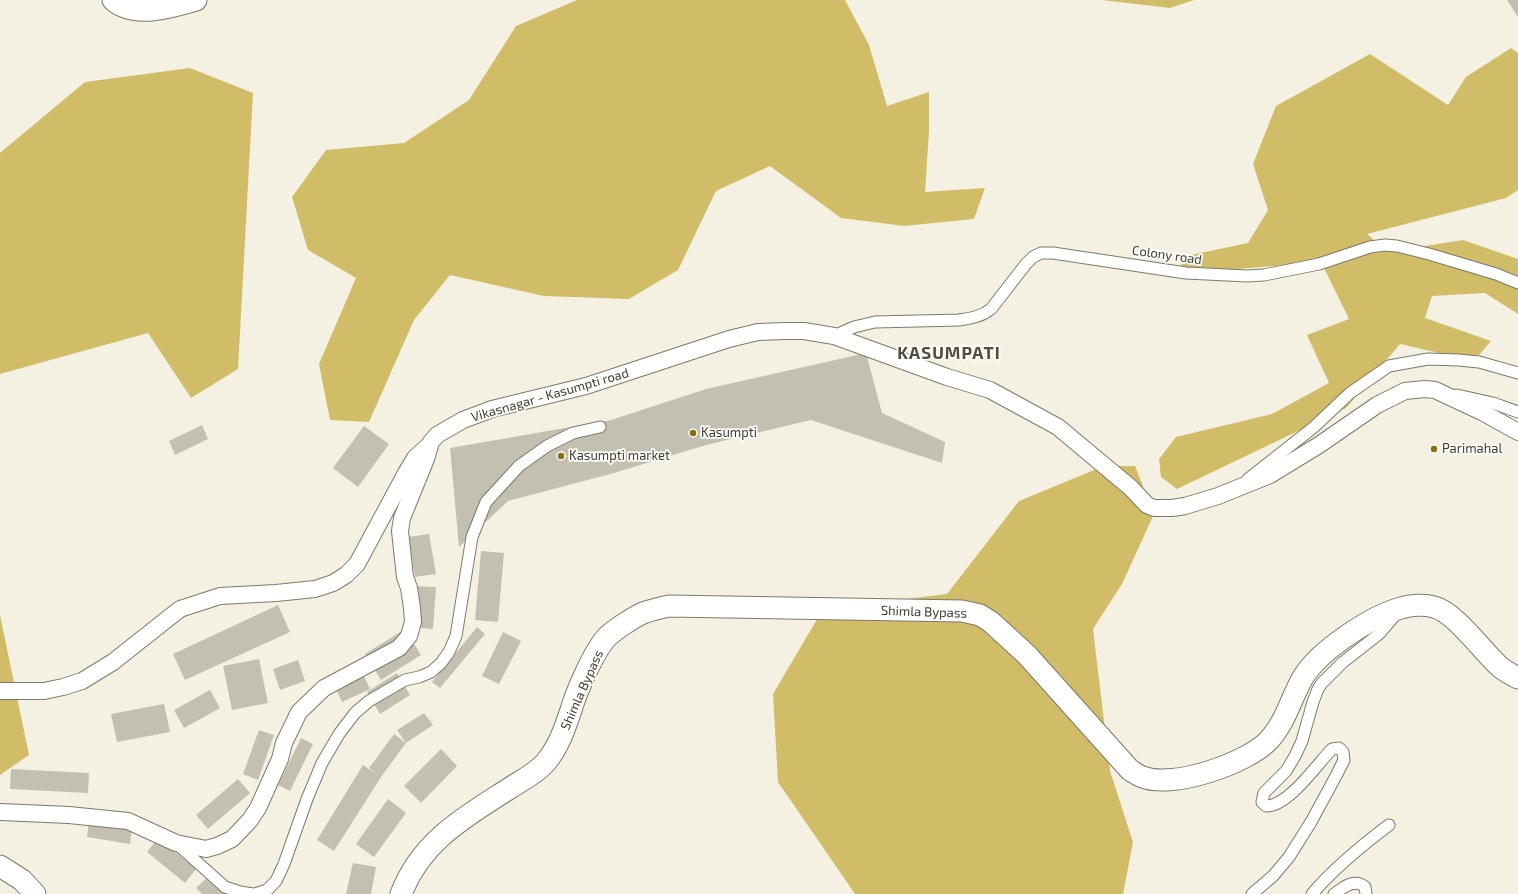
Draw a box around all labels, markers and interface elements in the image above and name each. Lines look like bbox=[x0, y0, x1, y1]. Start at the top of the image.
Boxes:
street label: Colony road bbox=[1131, 242, 1203, 268]
district label: KASUMPATI bbox=[897, 343, 1001, 363]
street label: Vikasnagar - Kasumpti road bbox=[469, 365, 631, 425]
place label: Kasumpti bbox=[701, 425, 757, 441]
marker: Kasumpti bbox=[688, 428, 698, 438]
place label: Parimahal bbox=[1442, 441, 1502, 457]
marker: Parimahal bbox=[1429, 444, 1439, 454]
place label: Kasumpti market bbox=[569, 448, 670, 464]
marker: Kasumpti market bbox=[556, 451, 566, 461]
street label: Shimla Bypass bbox=[881, 603, 967, 621]
street label: Shimla Bypass bbox=[557, 647, 607, 733]

